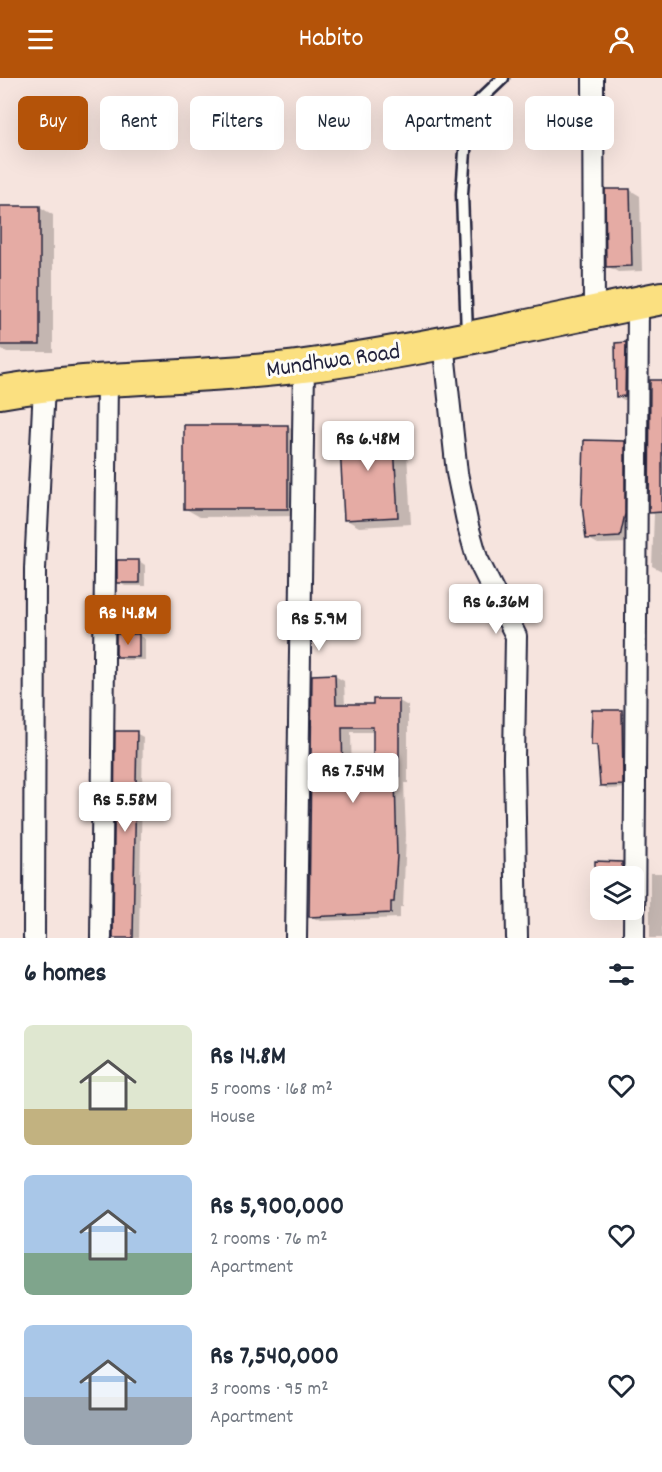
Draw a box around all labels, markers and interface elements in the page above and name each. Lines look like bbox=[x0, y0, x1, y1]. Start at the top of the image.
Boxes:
text: Habito bbox=[298, 20, 364, 59]
icon: menu bbox=[24, 23, 57, 56]
icon: person bbox=[605, 23, 638, 56]
chip: Buy bbox=[18, 96, 88, 150]
chip: Rent bbox=[100, 96, 178, 150]
chip: Filters bbox=[190, 96, 284, 150]
chip: New bbox=[296, 96, 371, 150]
chip: Apartment bbox=[383, 96, 513, 150]
chip: House bbox=[525, 96, 614, 150]
street label: Mundhwa Road bbox=[264, 336, 403, 388]
pin: Rs 6.48M bbox=[306, 421, 430, 472]
text: Rs 6.48M bbox=[336, 426, 400, 454]
pin: Rs 6.36M bbox=[434, 584, 558, 635]
text: Rs 6.36M bbox=[463, 589, 529, 617]
pin: Rs 14.8M bbox=[66, 595, 190, 646]
text: Rs 14.8M bbox=[99, 600, 157, 628]
pin: Rs 5.9M bbox=[264, 601, 374, 652]
text: Rs 5.9M bbox=[291, 606, 347, 634]
pin: Rs 7.54M bbox=[291, 753, 415, 804]
text: Rs 7.54M bbox=[322, 758, 385, 786]
pin: Rs 5.58M bbox=[63, 782, 187, 833]
text: Rs 5.58M bbox=[93, 787, 157, 815]
map controls bbox=[590, 866, 644, 920]
button: layers bbox=[590, 866, 644, 920]
text: 6 homes bbox=[24, 956, 106, 993]
icon: filters bbox=[605, 958, 638, 991]
text: Rs 14.8M bbox=[210, 1039, 286, 1076]
icon: home bbox=[72, 1049, 144, 1121]
icon: heart bbox=[605, 1069, 638, 1102]
text: 5 rooms · 168 m² bbox=[210, 1076, 333, 1104]
text: House bbox=[210, 1104, 255, 1132]
text: Rs 5,900,000 bbox=[210, 1189, 344, 1226]
icon: home bbox=[72, 1199, 144, 1271]
icon: heart bbox=[605, 1219, 638, 1252]
text: 2 rooms · 76 m² bbox=[210, 1226, 328, 1254]
text: Apartment bbox=[210, 1254, 293, 1282]
text: Rs 7,540,000 bbox=[210, 1339, 339, 1376]
icon: home bbox=[72, 1349, 144, 1421]
icon: heart bbox=[605, 1369, 638, 1402]
text: 3 rooms · 95 m² bbox=[210, 1376, 329, 1404]
text: Apartment bbox=[210, 1404, 293, 1432]

